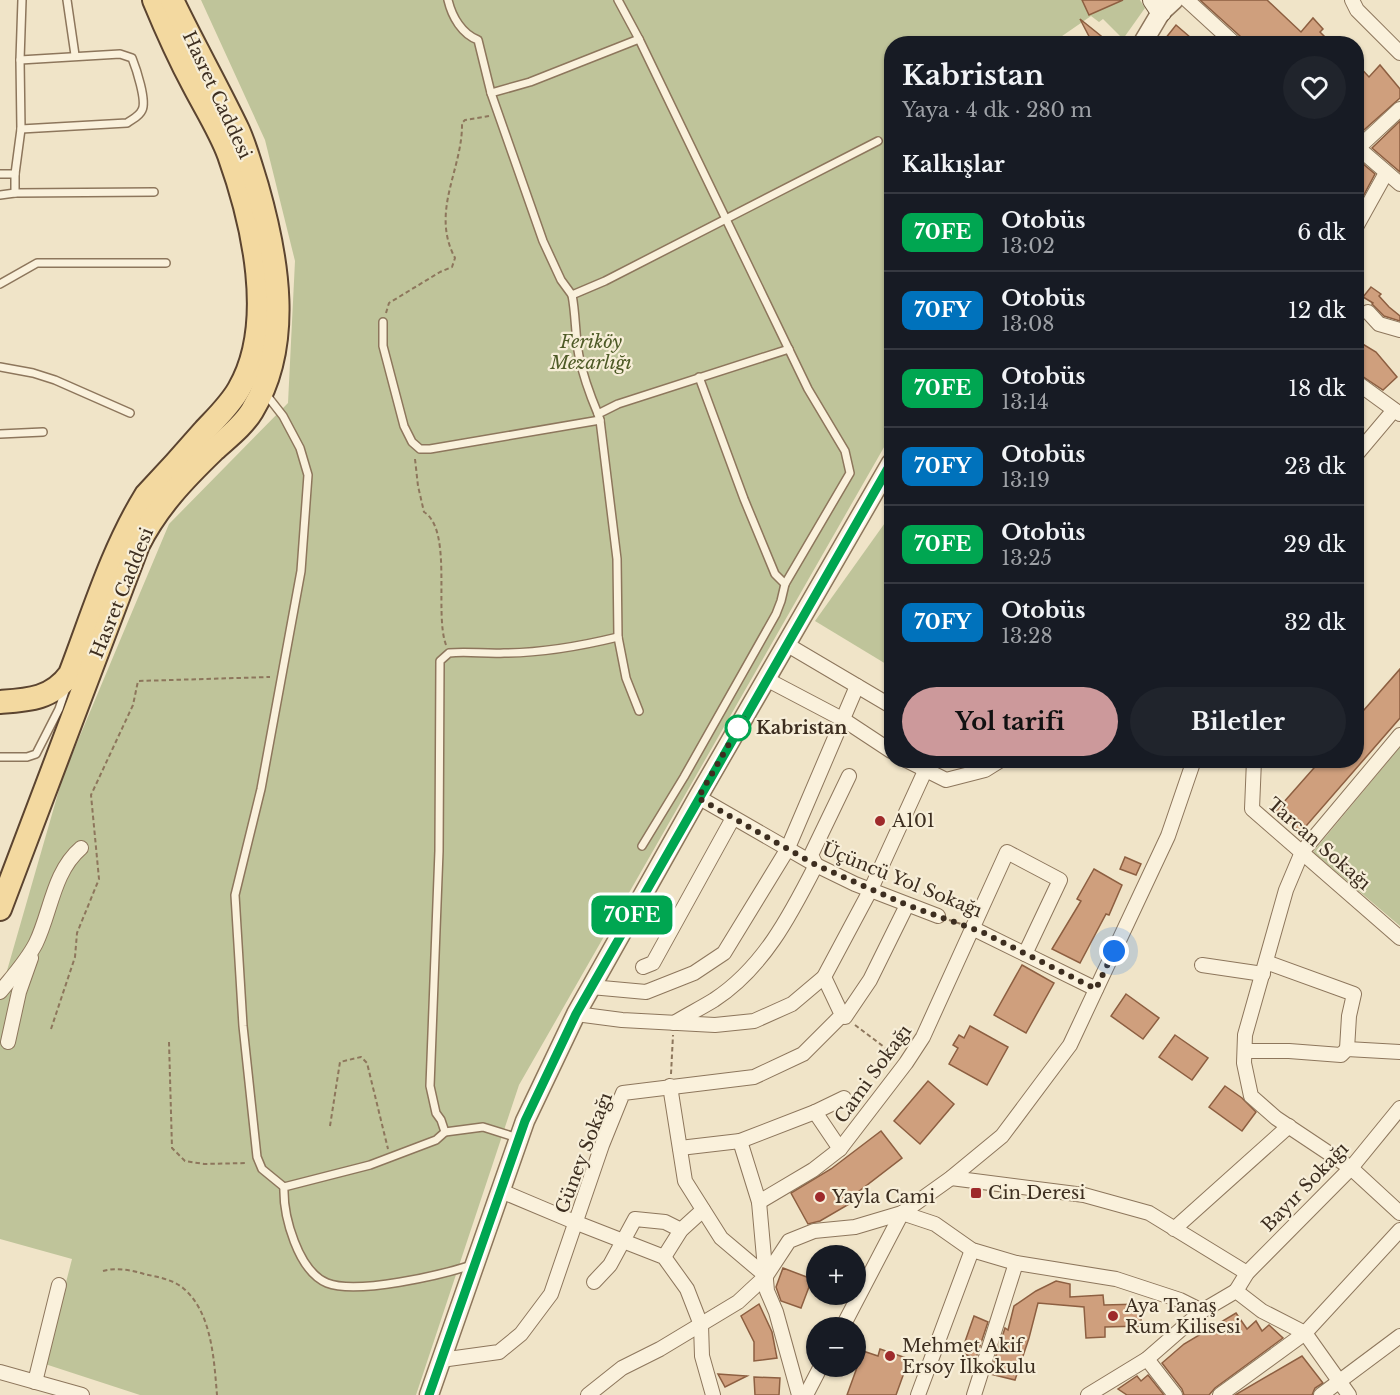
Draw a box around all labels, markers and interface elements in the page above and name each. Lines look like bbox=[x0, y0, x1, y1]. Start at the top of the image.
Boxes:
street label: Hasret Caddesi bbox=[178, 27, 256, 163]
button: heart bbox=[1283, 56, 1346, 119]
text: Kabristan bbox=[902, 58, 1044, 93]
text: Yaya · 4 dk · 280 m bbox=[902, 98, 1092, 122]
text: Kalkışlar bbox=[902, 151, 1005, 178]
text: Otobüs bbox=[1001, 207, 1086, 234]
text: 70FE bbox=[914, 219, 971, 245]
text: 6 dk bbox=[1297, 219, 1346, 246]
text: 13:02 bbox=[1001, 234, 1055, 258]
text: Otobüs bbox=[1001, 285, 1085, 312]
text: 70FY bbox=[914, 297, 971, 323]
text: 12 dk bbox=[1288, 297, 1346, 324]
text: 13:08 bbox=[1001, 312, 1054, 336]
park label: Feriköy Mezarlığı bbox=[549, 331, 632, 374]
text: Otobüs bbox=[1001, 363, 1086, 390]
text: 70FE bbox=[914, 375, 971, 401]
text: 18 dk bbox=[1288, 375, 1346, 402]
text: 13:14 bbox=[1001, 390, 1049, 414]
text: Otobüs bbox=[1001, 441, 1085, 468]
text: 70FY bbox=[914, 453, 971, 479]
text: 23 dk bbox=[1284, 453, 1346, 480]
text: 13:19 bbox=[1001, 468, 1050, 492]
text: Otobüs bbox=[1001, 519, 1086, 546]
street label: Hasret Caddesi bbox=[86, 525, 158, 661]
text: 70FE bbox=[914, 531, 971, 557]
text: 29 dk bbox=[1284, 531, 1346, 558]
text: 13:25 bbox=[1001, 546, 1052, 570]
text: Otobüs bbox=[1001, 597, 1085, 624]
text: 70FY bbox=[914, 609, 971, 635]
text: 32 dk bbox=[1284, 609, 1346, 636]
text: 13:28 bbox=[1001, 624, 1053, 648]
button: Yol tarifi bbox=[902, 687, 1118, 756]
button: Biletler bbox=[1130, 687, 1346, 756]
marker: Kabristan bbox=[725, 715, 751, 741]
place label: Kabristan bbox=[756, 717, 847, 739]
street label: Tarcan Sokağı bbox=[1263, 793, 1375, 895]
place label: A101 bbox=[891, 810, 935, 832]
marker: A101 bbox=[873, 814, 887, 828]
street label: Üçüncü Yol Sokağı bbox=[819, 837, 986, 922]
line badge: 70FE bbox=[590, 896, 674, 934]
text: 70FE bbox=[603, 902, 661, 928]
your location bbox=[1099, 936, 1129, 966]
street label: Cami Sokağı bbox=[830, 1020, 916, 1128]
street label: Güney Sokağı bbox=[551, 1089, 617, 1217]
street label: Bayır Sokağı bbox=[1257, 1138, 1353, 1236]
place label: Cin Deresi bbox=[988, 1182, 1085, 1204]
place label: Yayla Cami bbox=[831, 1186, 935, 1208]
marker: Cin Deresi bbox=[969, 1186, 983, 1200]
marker: Yayla Cami bbox=[813, 1190, 827, 1204]
map controls bbox=[806, 1245, 866, 1377]
button: + bbox=[806, 1245, 866, 1305]
place label: Aya Tanaş Rum Kilisesi bbox=[1124, 1295, 1241, 1338]
marker: Aya Tanaş Rum Kilisesi bbox=[1106, 1309, 1120, 1323]
button: − bbox=[806, 1317, 866, 1377]
place label: Mehmet Akif Ersoy İlkokulu bbox=[902, 1335, 1036, 1378]
marker: Mehmet Akif Ersoy İlkokulu bbox=[883, 1349, 897, 1363]

